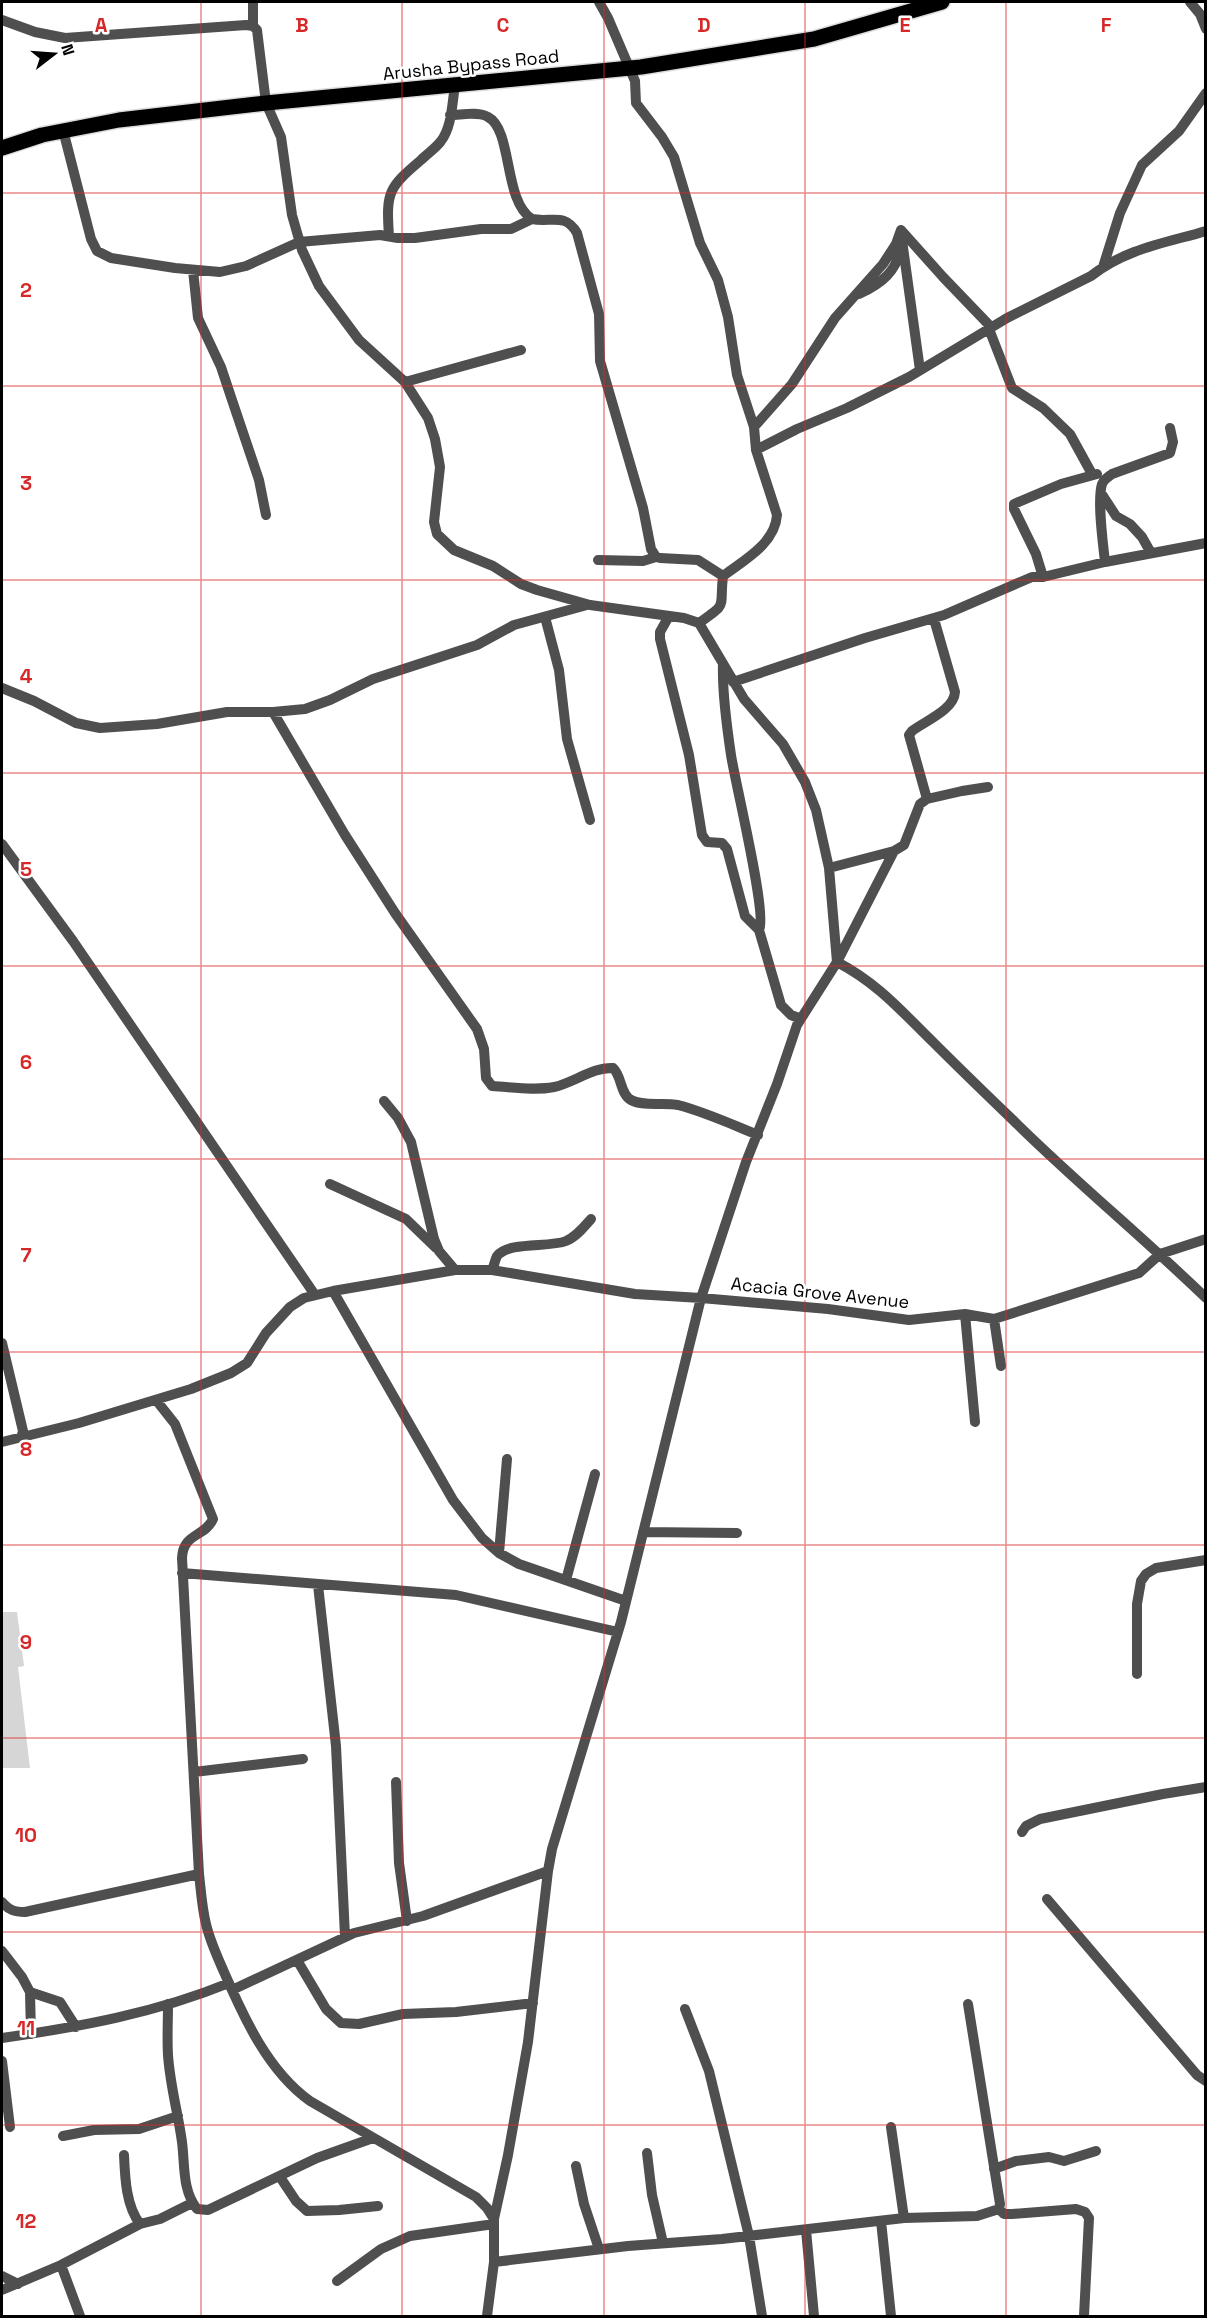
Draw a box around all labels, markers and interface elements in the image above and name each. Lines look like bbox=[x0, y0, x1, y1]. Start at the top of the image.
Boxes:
text: A bbox=[95, 12, 108, 38]
text: B bbox=[295, 12, 309, 38]
text: C bbox=[497, 12, 510, 38]
text: D bbox=[697, 12, 711, 38]
text: E bbox=[899, 12, 911, 38]
text: F bbox=[1101, 12, 1112, 38]
north arrow bbox=[24, 24, 84, 84]
text: N bbox=[56, 42, 79, 58]
street label: Arusha Bypass Road bbox=[382, 44, 560, 85]
text: 2 bbox=[20, 277, 32, 303]
text: 3 bbox=[20, 470, 32, 496]
text: 4 bbox=[20, 663, 33, 689]
text: 5 bbox=[20, 856, 32, 882]
text: 6 bbox=[20, 1049, 32, 1075]
text: 7 bbox=[20, 1242, 32, 1268]
street label: Acacia Grove Avenue bbox=[730, 1272, 910, 1313]
text: 8 bbox=[20, 1436, 32, 1462]
text: 9 bbox=[20, 1629, 32, 1655]
text: 10 bbox=[15, 1822, 37, 1848]
text: 11 bbox=[17, 2015, 35, 2041]
text: 12 bbox=[16, 2208, 37, 2234]

